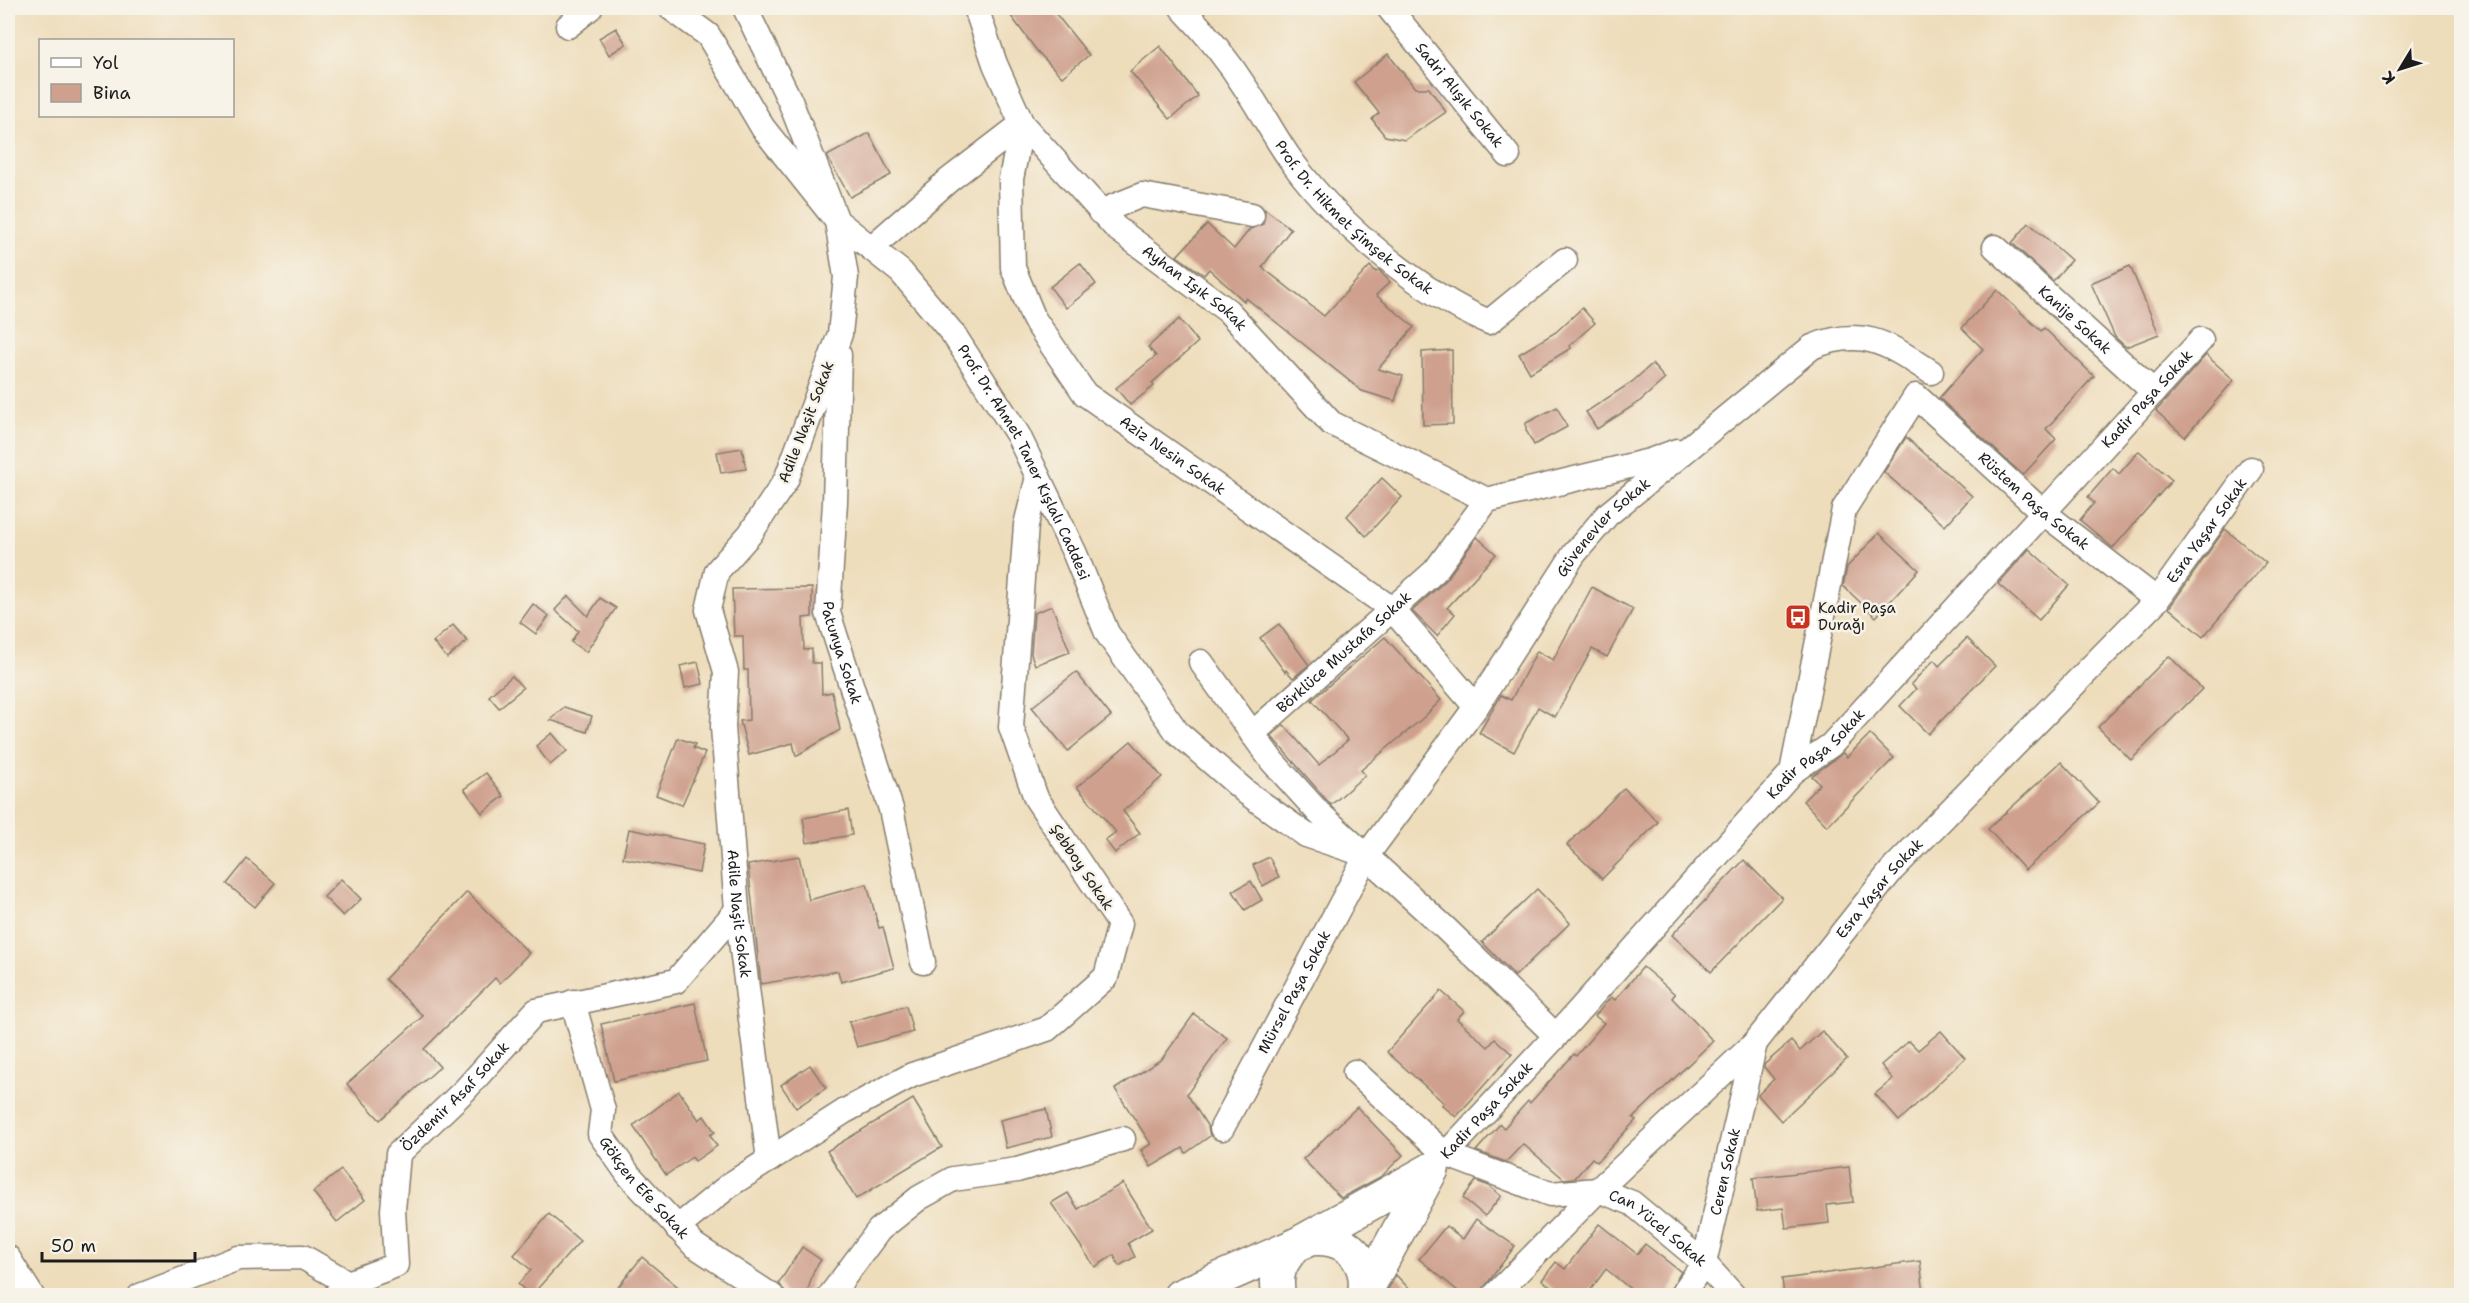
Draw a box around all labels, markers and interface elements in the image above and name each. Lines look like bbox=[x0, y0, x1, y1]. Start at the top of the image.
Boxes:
street label: Sadri Alışık Sokak bbox=[1411, 38, 1508, 152]
legend bbox=[39, 39, 234, 117]
north arrow bbox=[2370, 39, 2430, 99]
text: Yol bbox=[93, 51, 119, 75]
text: K bbox=[2377, 67, 2400, 89]
text: Bina bbox=[93, 81, 131, 105]
street label: Prof. Dr. Hikmet Şimşek Sokak bbox=[1270, 137, 1437, 299]
street label: Ayhan Işık Sokak bbox=[1138, 241, 1251, 335]
street label: Kanije Sokak bbox=[2034, 281, 2116, 358]
street label: Prof. Dr. Ahmet Taner Kışlalı Caddesi bbox=[953, 341, 1095, 583]
street label: Kadir Paşa Sokak bbox=[2097, 346, 2197, 452]
street label: Adile Naşit Sokak bbox=[774, 358, 838, 486]
street label: Aziz Nesin Sokak bbox=[1116, 411, 1230, 500]
street label: Rüstem Paşa Sokak bbox=[1974, 448, 2094, 554]
street label: Güvenevler Sokak bbox=[1552, 474, 1654, 581]
street label: Esra Yaşar Sokak bbox=[2162, 474, 2251, 587]
street label: Börklüce Mustafa Sokak bbox=[1272, 587, 1416, 718]
place label: Kadir Paşa Durağı bbox=[1818, 598, 1897, 635]
street label: Patunya Sokak bbox=[817, 601, 867, 707]
bus stop icon: Kadir Paşa Durağı bbox=[1783, 602, 1813, 632]
street label: Kadir Paşa Sokak bbox=[1762, 704, 1869, 803]
street label: Şebboy Sokak bbox=[1046, 820, 1118, 914]
street label: Esra Yaşar Sokak bbox=[1831, 834, 1927, 943]
street label: Adile Naşit Sokak bbox=[722, 849, 756, 979]
street label: Mürsel Paşa Sokak bbox=[1253, 927, 1335, 1057]
street label: Özdemir Asaf Sokak bbox=[397, 1037, 514, 1156]
street label: Kadir Paşa Sokak bbox=[1436, 1057, 1537, 1164]
street label: Ceren Sokak bbox=[1705, 1126, 1745, 1217]
street label: Gökçen Efe Sokak bbox=[595, 1132, 694, 1243]
street label: Can Yücel Sokak bbox=[1606, 1185, 1711, 1271]
scale bar bbox=[42, 1225, 195, 1263]
text: 50 m bbox=[51, 1234, 96, 1258]

